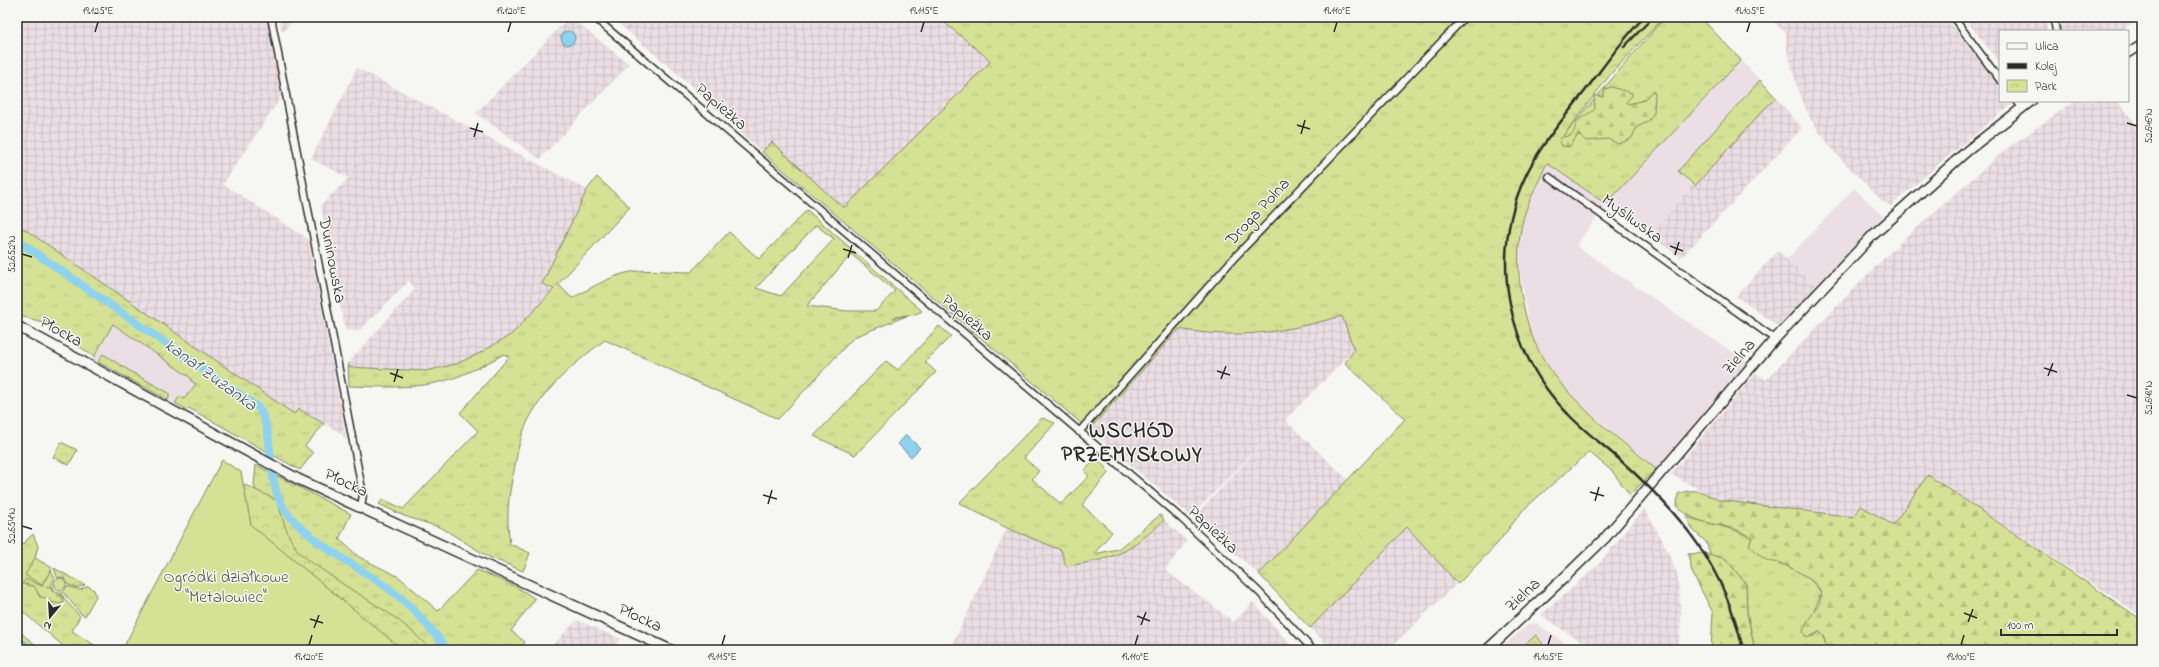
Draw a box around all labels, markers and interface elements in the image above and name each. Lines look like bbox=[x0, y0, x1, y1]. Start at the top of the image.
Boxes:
text: 19.125°E bbox=[83, 4, 113, 19]
text: 19.120°E bbox=[496, 4, 526, 19]
text: 19.115°E bbox=[909, 4, 939, 19]
text: 19.110°E bbox=[1323, 4, 1351, 19]
text: 19.105°E bbox=[1735, 4, 1765, 19]
legend bbox=[1999, 30, 2129, 102]
text: Ulica bbox=[2035, 38, 2059, 56]
text: Kolej bbox=[2035, 58, 2057, 76]
street label: Papieżka bbox=[690, 77, 752, 137]
text: Park bbox=[2035, 78, 2057, 96]
text: 52.646°N bbox=[2142, 108, 2157, 144]
street label: Droga Polna bbox=[1219, 172, 1298, 254]
street label: Myśliwska bbox=[1595, 188, 1668, 251]
street label: Duninowska bbox=[311, 214, 353, 305]
text: 52.652°N bbox=[5, 235, 20, 273]
street label: Papieżka bbox=[936, 288, 998, 348]
street label: Płocka bbox=[35, 310, 87, 354]
water label: kanał Zuzanka bbox=[158, 333, 262, 419]
street label: Zielna bbox=[1716, 333, 1762, 381]
text: 52.648°N bbox=[2142, 381, 2157, 415]
district label: WSCHÓD PRZEMYSŁOWY bbox=[1061, 417, 1203, 471]
street label: Płocka bbox=[320, 462, 372, 504]
street label: Papieżka bbox=[1182, 500, 1244, 560]
text: 52.654°N bbox=[5, 508, 20, 544]
park label: Ogródki działkowe "Metalowiec" bbox=[163, 565, 289, 610]
street label: Zielna bbox=[1500, 572, 1546, 618]
north arrow bbox=[30, 597, 70, 637]
street label: Płocka bbox=[614, 597, 666, 639]
scale bar bbox=[2001, 611, 2117, 637]
text: N bbox=[41, 617, 53, 634]
text: 100 m bbox=[2007, 617, 2034, 635]
text: 19.120°E bbox=[294, 650, 324, 665]
text: 19.115°E bbox=[707, 650, 737, 665]
text: 19.110°E bbox=[1121, 650, 1149, 665]
text: 19.105°E bbox=[1533, 650, 1563, 665]
text: 19.100°E bbox=[1947, 650, 1975, 665]

